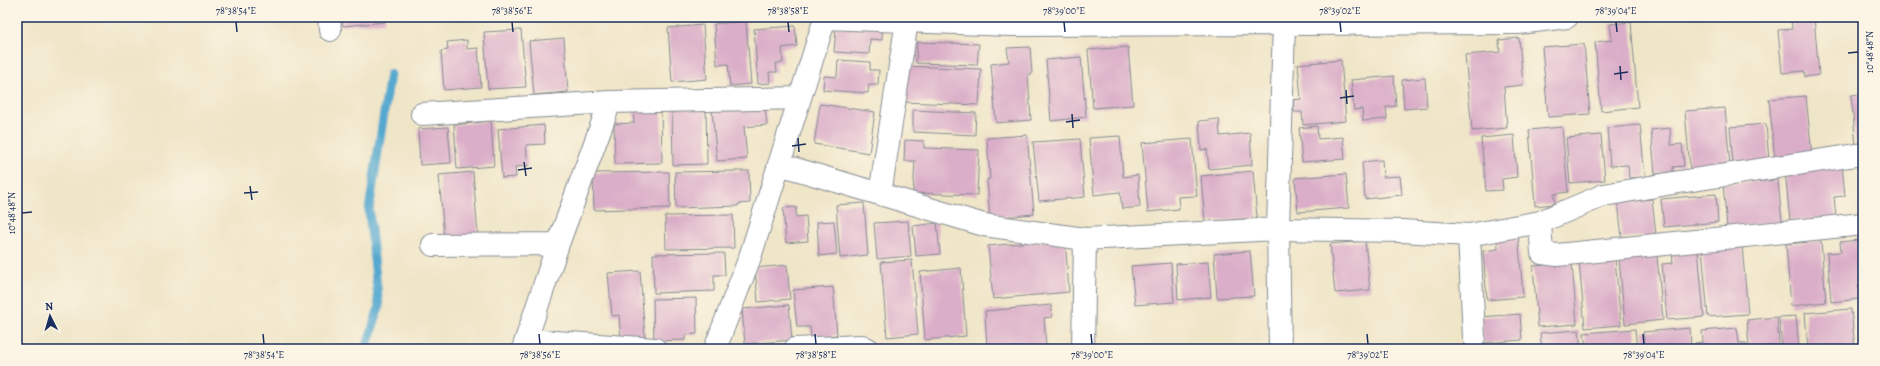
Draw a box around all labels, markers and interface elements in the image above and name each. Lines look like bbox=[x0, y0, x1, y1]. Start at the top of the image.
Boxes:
text: 78°38'54"E bbox=[216, 4, 256, 17]
text: 78°38'56"E bbox=[492, 4, 532, 17]
text: 78°38'58"E bbox=[768, 4, 809, 17]
text: 78°39'00"E bbox=[1043, 4, 1085, 17]
text: 78°39'02"E bbox=[1319, 4, 1361, 17]
text: 78°39'04"E bbox=[1595, 4, 1637, 17]
text: 10°48'48"N bbox=[1863, 31, 1876, 73]
text: 10°48'48"N bbox=[5, 192, 18, 234]
north arrow bbox=[30, 296, 70, 336]
text: N bbox=[45, 299, 54, 314]
text: 78°38'54"E bbox=[244, 348, 284, 361]
text: 78°38'56"E bbox=[520, 348, 560, 361]
text: 78°38'58"E bbox=[796, 348, 837, 361]
text: 78°39'00"E bbox=[1071, 348, 1113, 361]
text: 78°39'02"E bbox=[1347, 348, 1389, 361]
text: 78°39'04"E bbox=[1623, 348, 1665, 361]

